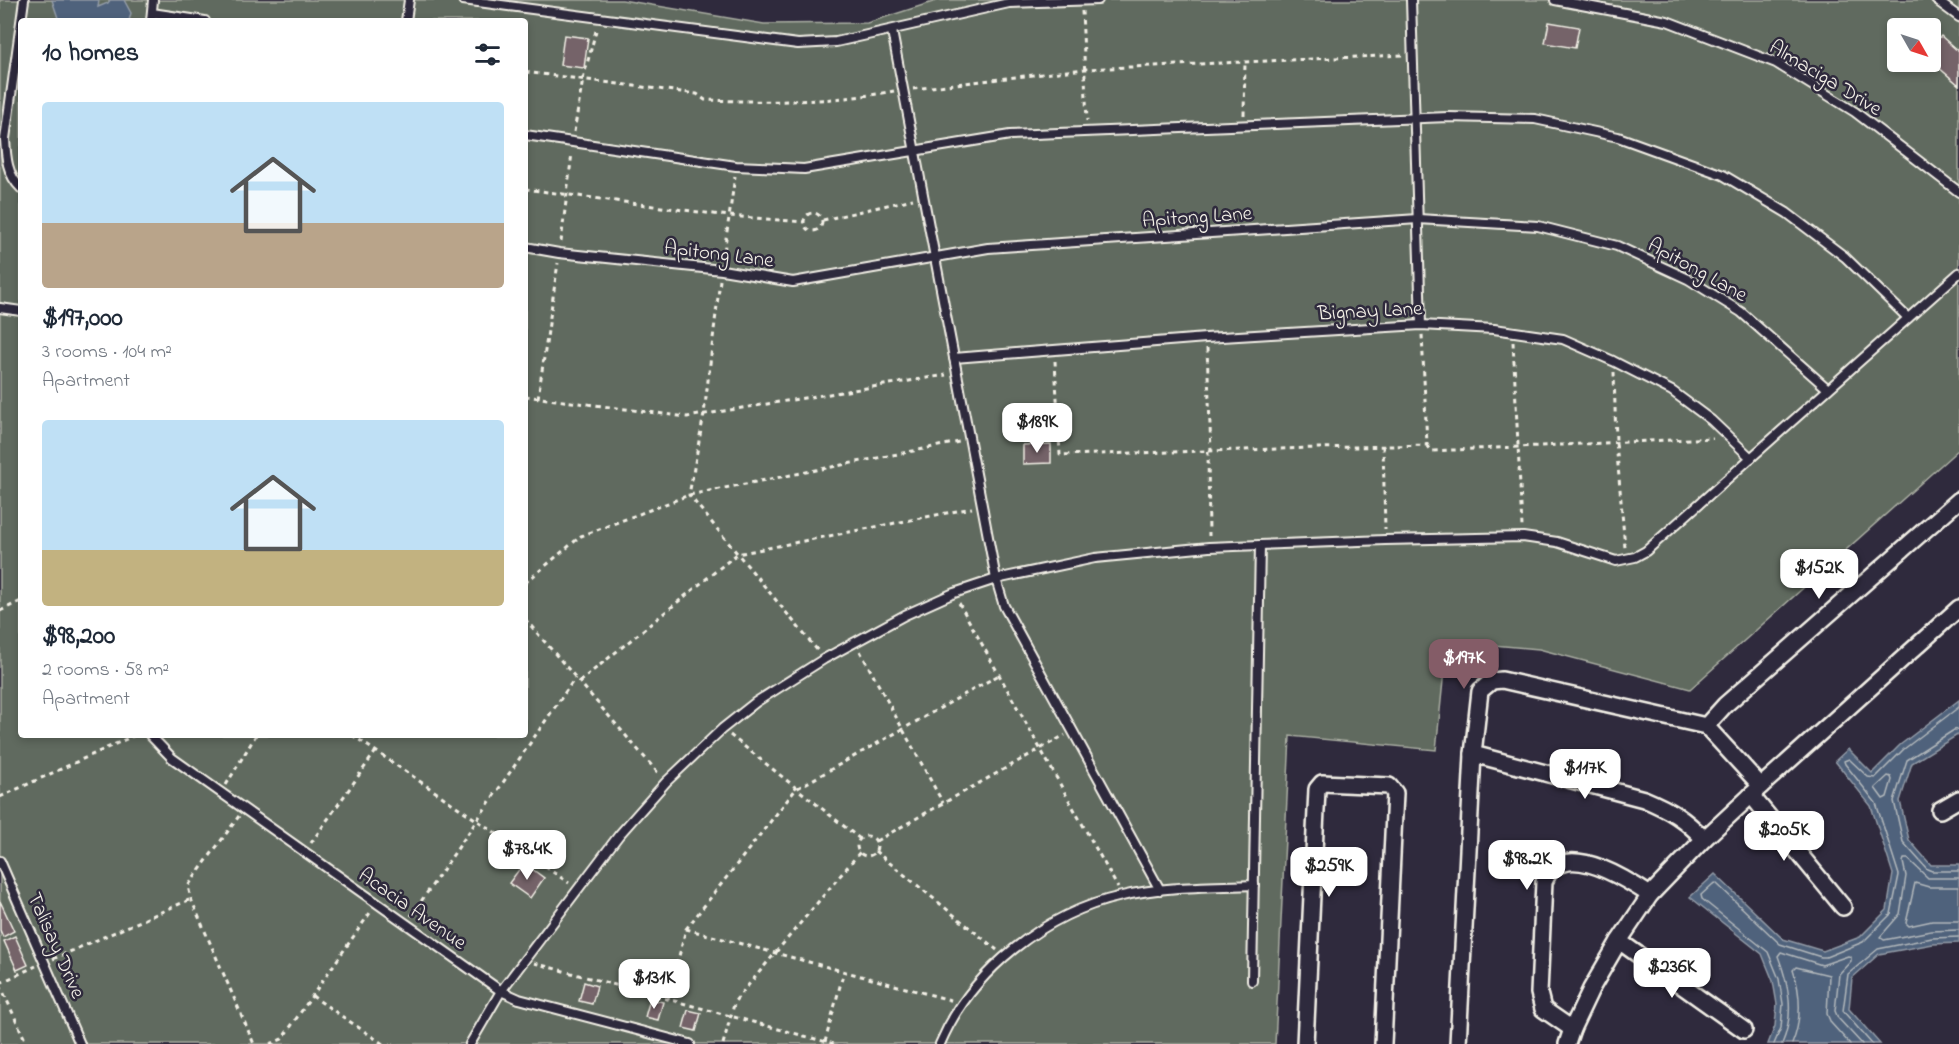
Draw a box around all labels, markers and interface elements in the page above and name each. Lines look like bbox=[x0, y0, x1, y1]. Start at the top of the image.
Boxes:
north arrow bbox=[1887, 18, 1941, 72]
map controls bbox=[1887, 18, 1941, 72]
street label: Almaciga Drive bbox=[1762, 33, 1888, 126]
text: 10 homes bbox=[42, 35, 139, 73]
icon: filters bbox=[471, 38, 504, 71]
icon: home bbox=[219, 141, 327, 249]
street label: Apitong Lane bbox=[1141, 199, 1254, 239]
street label: Apitong Lane bbox=[1641, 231, 1753, 313]
street label: Apitong Lane bbox=[662, 233, 776, 279]
street label: Bignay Lane bbox=[1316, 294, 1424, 332]
text: $197,000 bbox=[42, 300, 123, 338]
text: 3 rooms · 104 m² bbox=[42, 338, 172, 367]
text: Apartment bbox=[42, 367, 130, 396]
pin: $189K bbox=[995, 403, 1079, 454]
text: $189K bbox=[1016, 408, 1058, 437]
icon: home bbox=[219, 459, 327, 567]
pin: $152K bbox=[1777, 549, 1861, 600]
text: $152K bbox=[1794, 554, 1844, 583]
text: $98,200 bbox=[42, 618, 115, 656]
pin: $197K bbox=[1422, 639, 1506, 690]
text: $197K bbox=[1443, 644, 1485, 673]
text: 2 rooms · 58 m² bbox=[42, 656, 169, 685]
text: Apartment bbox=[42, 685, 130, 714]
pin: $117K bbox=[1543, 749, 1627, 800]
text: $117K bbox=[1564, 754, 1606, 783]
pin: $205K bbox=[1742, 811, 1826, 862]
text: $205K bbox=[1758, 816, 1810, 845]
pin: $78.4K bbox=[478, 830, 576, 881]
text: $78.4K bbox=[502, 835, 552, 864]
pin: $98.2K bbox=[1478, 840, 1576, 891]
text: $98.2K bbox=[1502, 845, 1552, 874]
pin: $259K bbox=[1287, 847, 1371, 898]
text: $259K bbox=[1304, 852, 1354, 881]
street label: Acacia Avenue bbox=[352, 861, 473, 958]
street label: Talisay Drive bbox=[17, 888, 92, 1005]
pin: $236K bbox=[1630, 948, 1714, 999]
text: $236K bbox=[1648, 953, 1696, 982]
pin: $131K bbox=[612, 959, 696, 1010]
text: $131K bbox=[633, 964, 675, 993]

